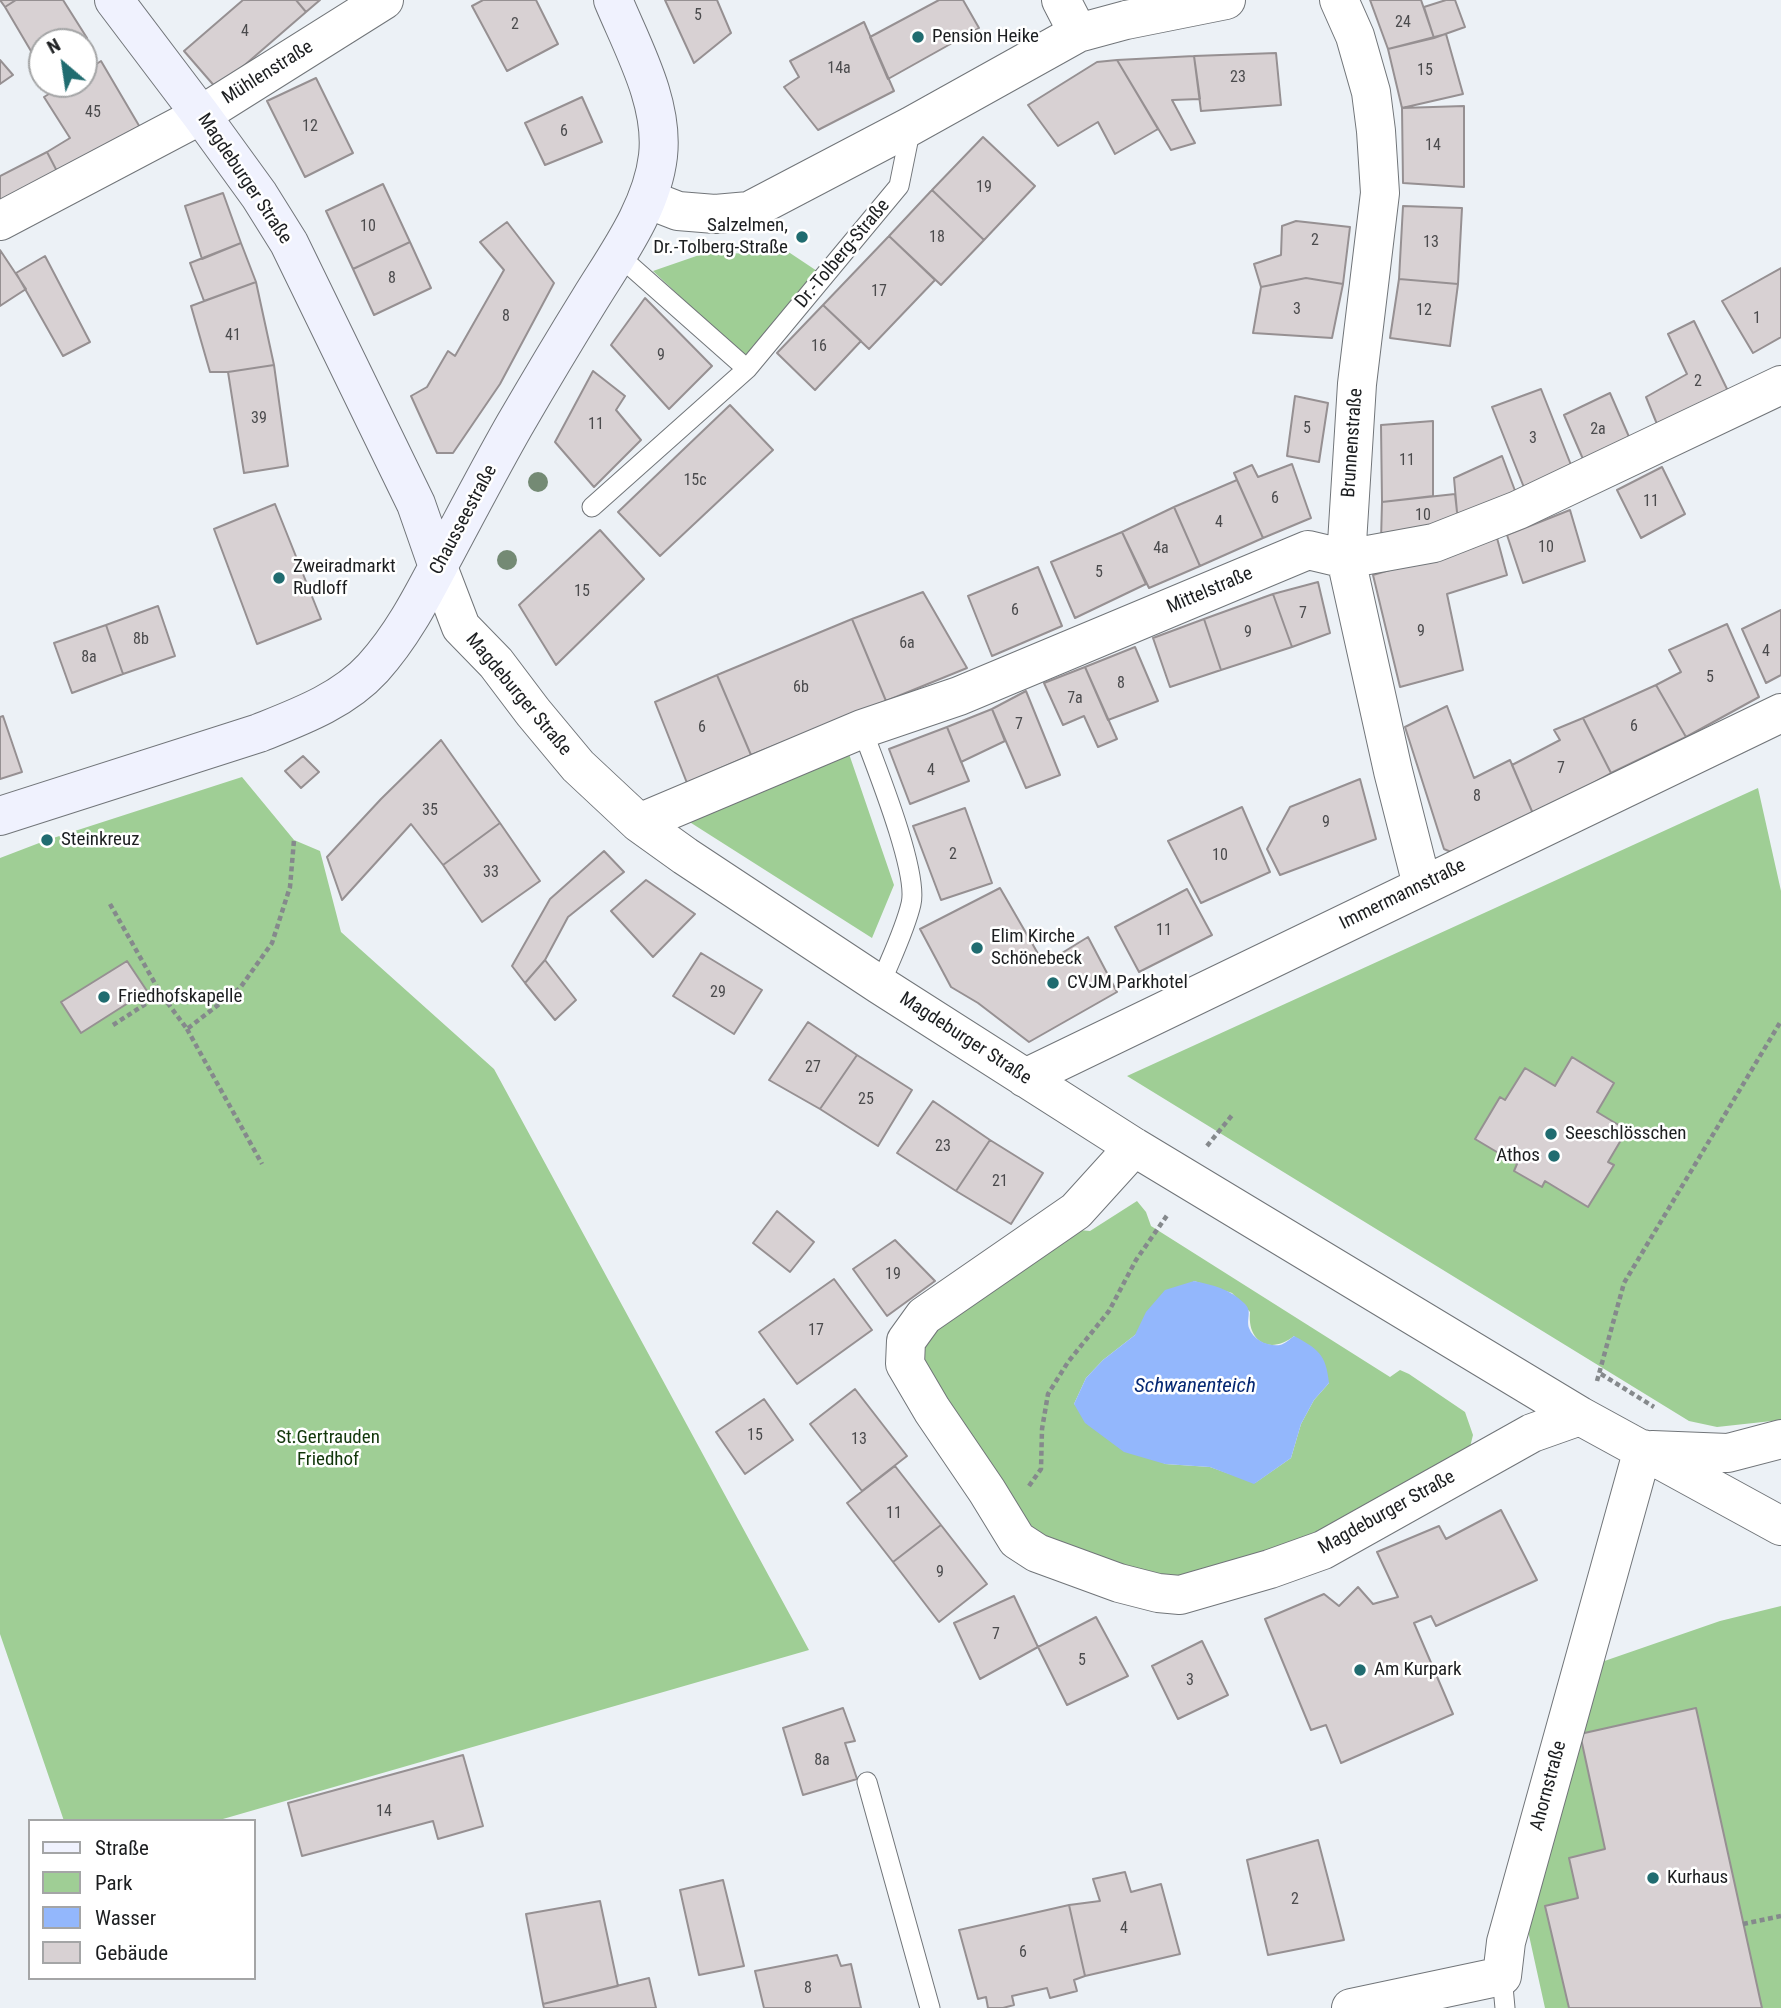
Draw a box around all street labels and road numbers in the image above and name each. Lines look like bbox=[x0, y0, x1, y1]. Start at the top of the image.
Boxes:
street label: Mühlenstraße bbox=[218, 36, 318, 110]
street label: Magdeburger Straße bbox=[192, 109, 296, 249]
street label: Dr.-Tolberg-Straße bbox=[791, 195, 895, 313]
street label: Brunnenstraße bbox=[1338, 388, 1368, 498]
street label: Chausseestraße bbox=[426, 461, 502, 579]
street label: Mittelstraße bbox=[1164, 563, 1256, 619]
street label: Magdeburger Straße bbox=[460, 629, 576, 761]
street label: Immermannstraße bbox=[1336, 855, 1470, 935]
street label: Magdeburger Straße bbox=[895, 988, 1035, 1090]
street label: Magdeburger Straße bbox=[1315, 1466, 1459, 1560]
street label: Ahornstraße bbox=[1526, 1738, 1572, 1834]

